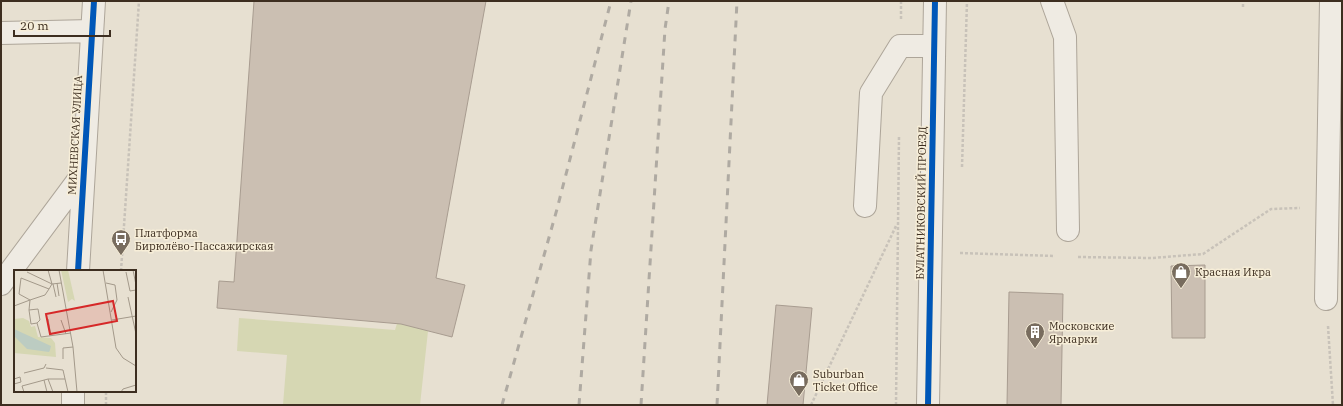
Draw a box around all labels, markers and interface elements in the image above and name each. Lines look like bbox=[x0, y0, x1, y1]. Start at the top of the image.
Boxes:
scale bar bbox=[14, 12, 110, 38]
text: 20 m bbox=[20, 18, 49, 33]
street label: МИХНЕВСКАЯ УЛИЦА bbox=[65, 74, 85, 195]
street label: БУЛАТНИКОВСКИЙ ПРОЕЗД bbox=[913, 126, 929, 280]
place label: Платформа Бирюлёво-Пассажирская bbox=[135, 226, 273, 253]
bus stop icon: Платформа Бирюлёво-Пассажирская bbox=[110, 228, 132, 256]
shop icon: Красная Икра bbox=[1170, 261, 1192, 289]
place label: Красная Икра bbox=[1195, 265, 1271, 279]
inset map bbox=[14, 270, 136, 392]
place label: Московские Ярмарки bbox=[1049, 319, 1115, 346]
building icon: Московские Ярмарки bbox=[1024, 321, 1046, 349]
place label: Suburban Ticket Office bbox=[813, 367, 878, 394]
shop icon: Suburban Ticket Office bbox=[788, 369, 810, 397]

